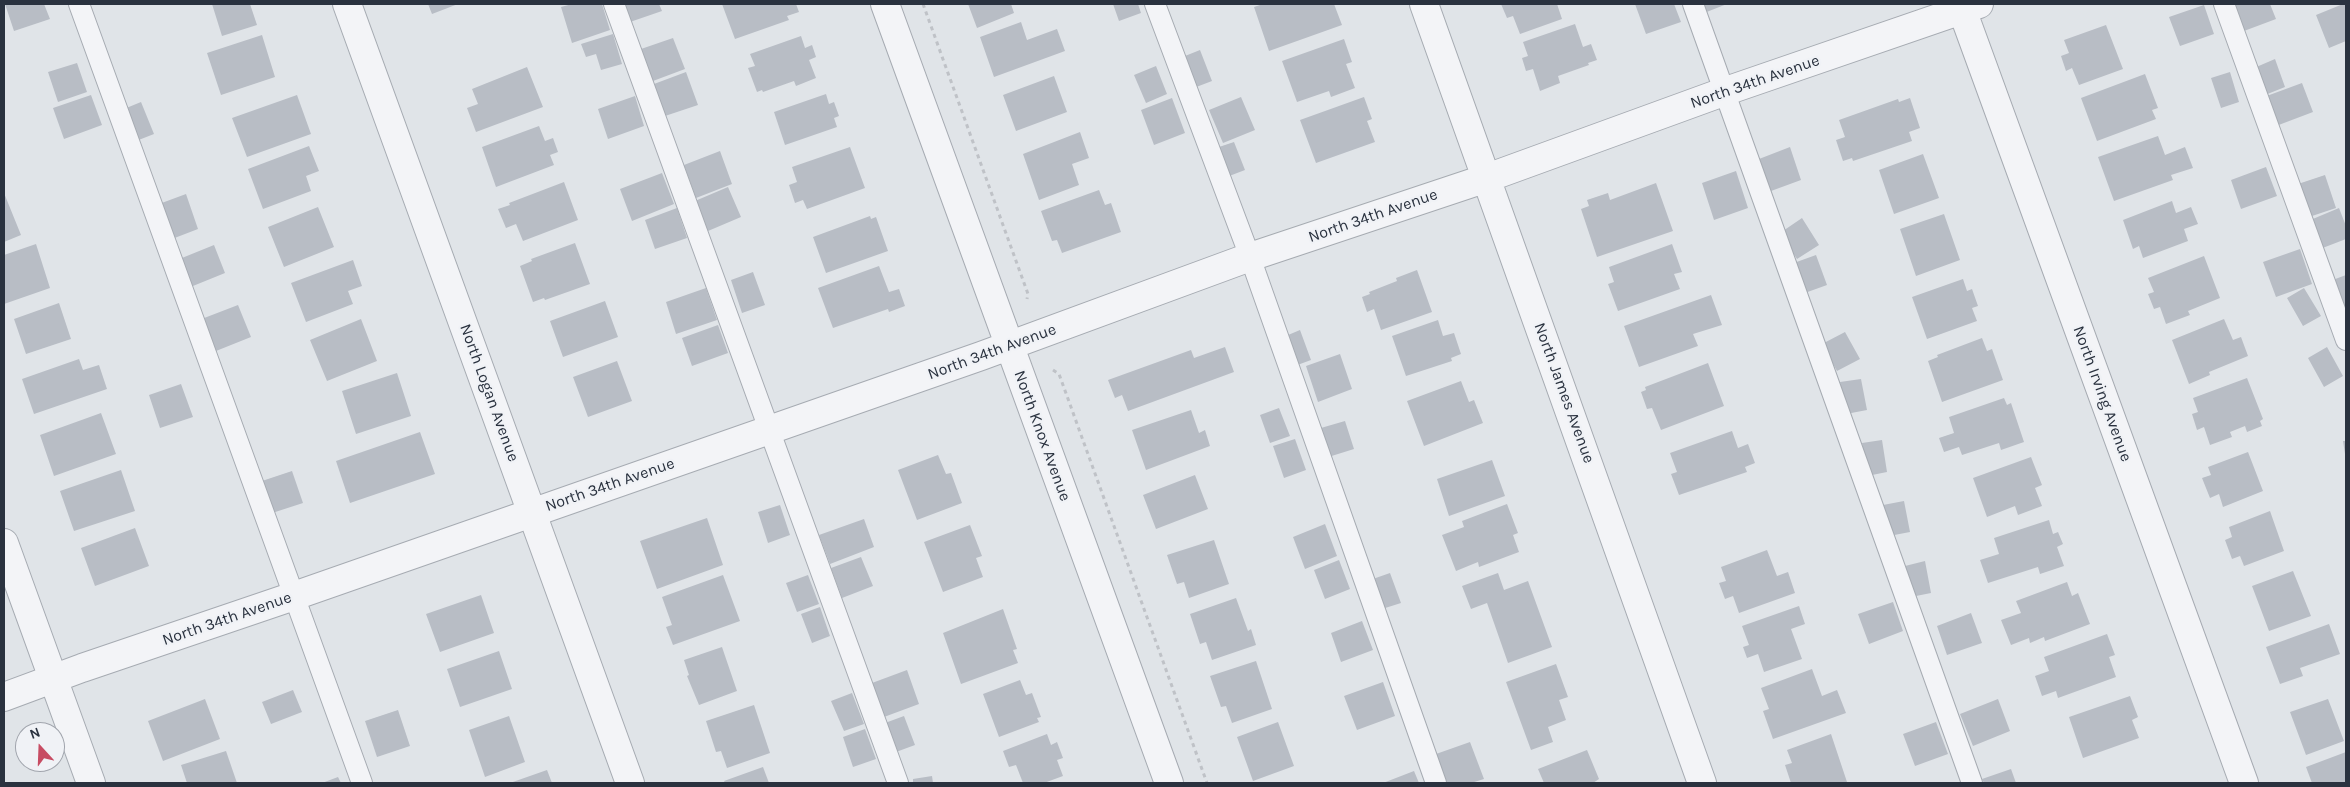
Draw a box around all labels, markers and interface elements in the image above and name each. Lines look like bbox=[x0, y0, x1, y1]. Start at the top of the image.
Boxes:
street label: North 34th Avenue bbox=[1688, 51, 1822, 113]
street label: North 34th Avenue bbox=[1306, 185, 1440, 247]
street label: North 34th Avenue bbox=[925, 320, 1059, 384]
street label: North James Avenue bbox=[1530, 320, 1598, 466]
street label: North Logan Avenue bbox=[455, 322, 523, 464]
street label: North Irving Avenue bbox=[2068, 323, 2136, 465]
street label: North Knox Avenue bbox=[1009, 368, 1075, 504]
street label: North 34th Avenue bbox=[543, 454, 677, 516]
street label: North 34th Avenue bbox=[160, 588, 294, 650]
north arrow bbox=[15, 722, 65, 772]
text: N bbox=[27, 724, 43, 743]

